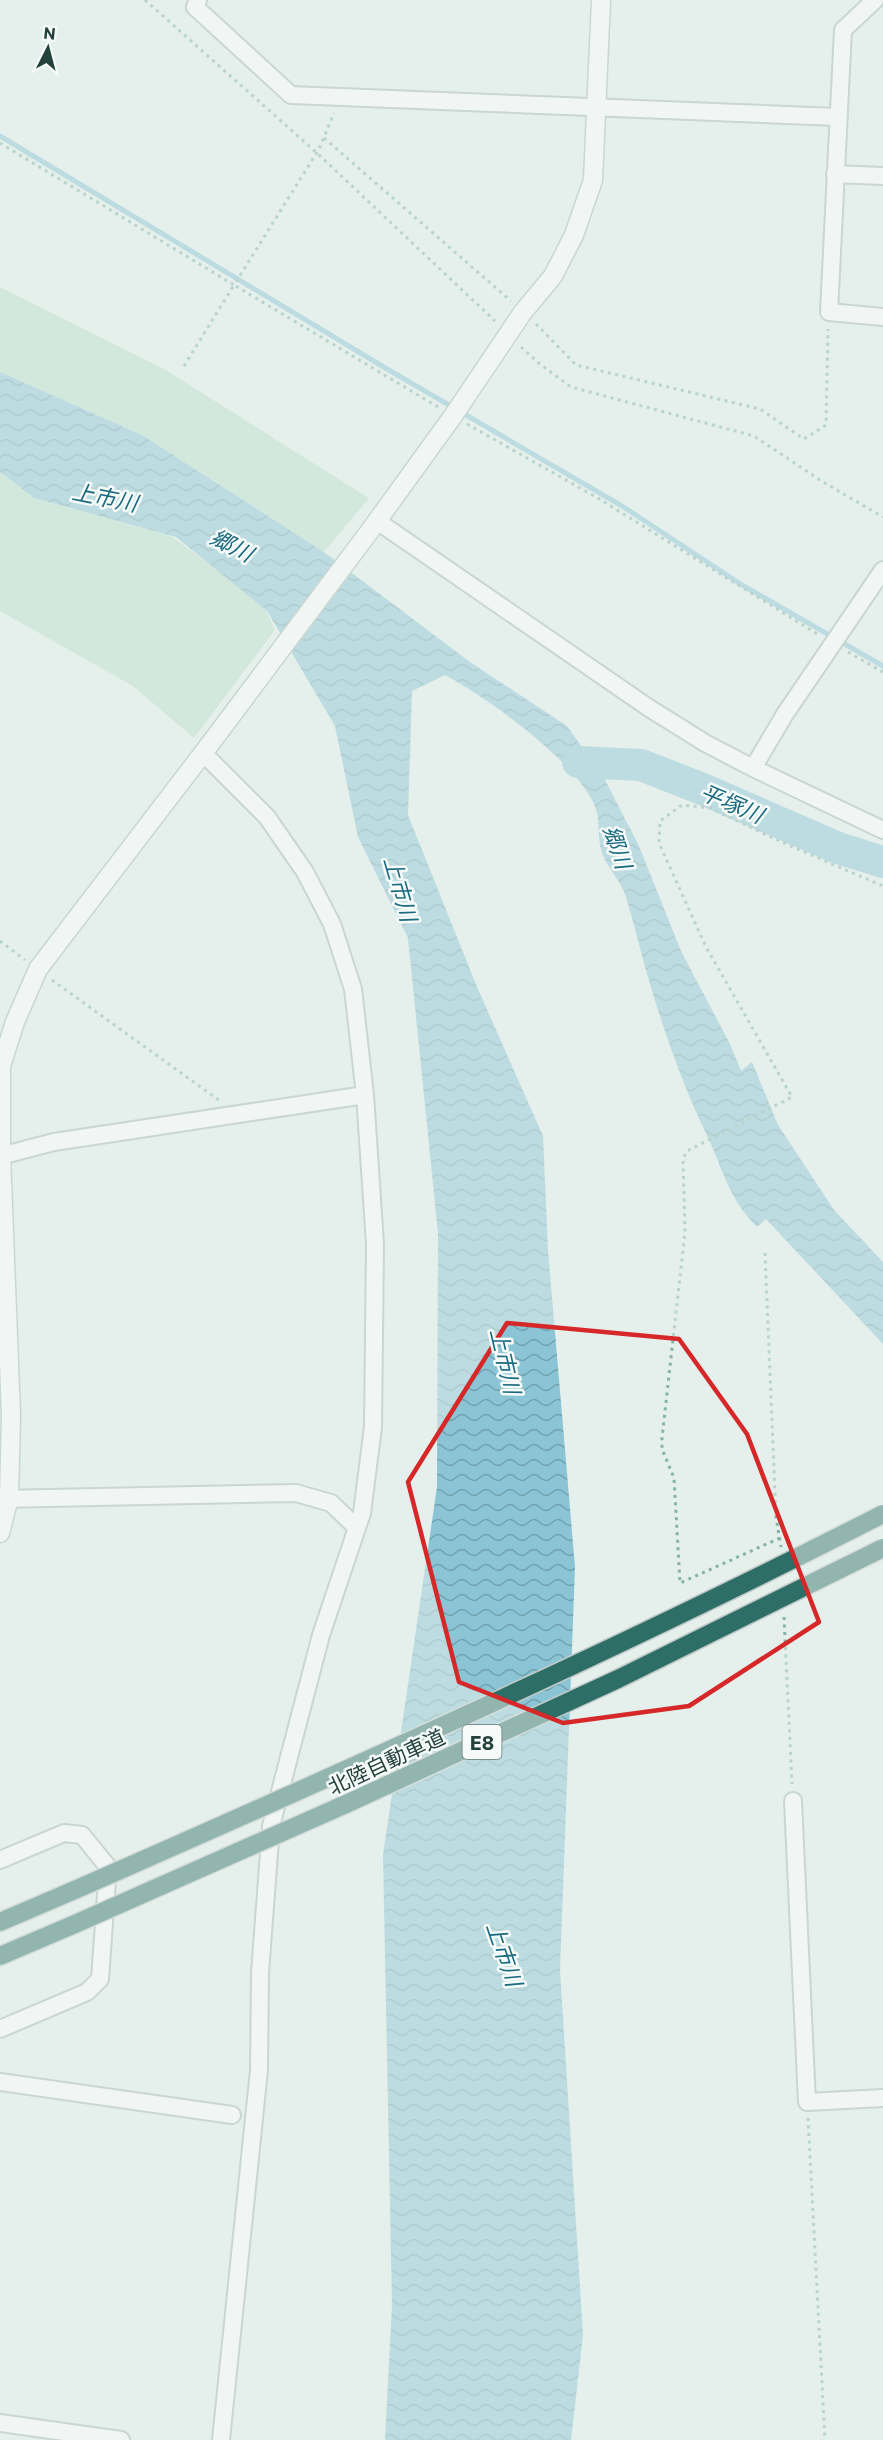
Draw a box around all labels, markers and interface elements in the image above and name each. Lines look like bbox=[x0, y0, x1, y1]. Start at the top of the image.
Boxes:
north arrow bbox=[18, 18, 78, 78]
text: N bbox=[43, 23, 57, 43]
water label: 上市川 bbox=[70, 477, 142, 517]
water label: 郷川 bbox=[206, 523, 260, 568]
water label: 平塚川 bbox=[696, 778, 769, 829]
water label: 郷川 bbox=[598, 822, 639, 874]
water label: 上市川 bbox=[379, 854, 424, 926]
water label: 上市川 bbox=[485, 1326, 527, 1398]
street label: 北陸自動車道 bbox=[324, 1723, 448, 1799]
road number: E8 bbox=[462, 1725, 502, 1759]
water label: 上市川 bbox=[481, 1918, 529, 1991]

